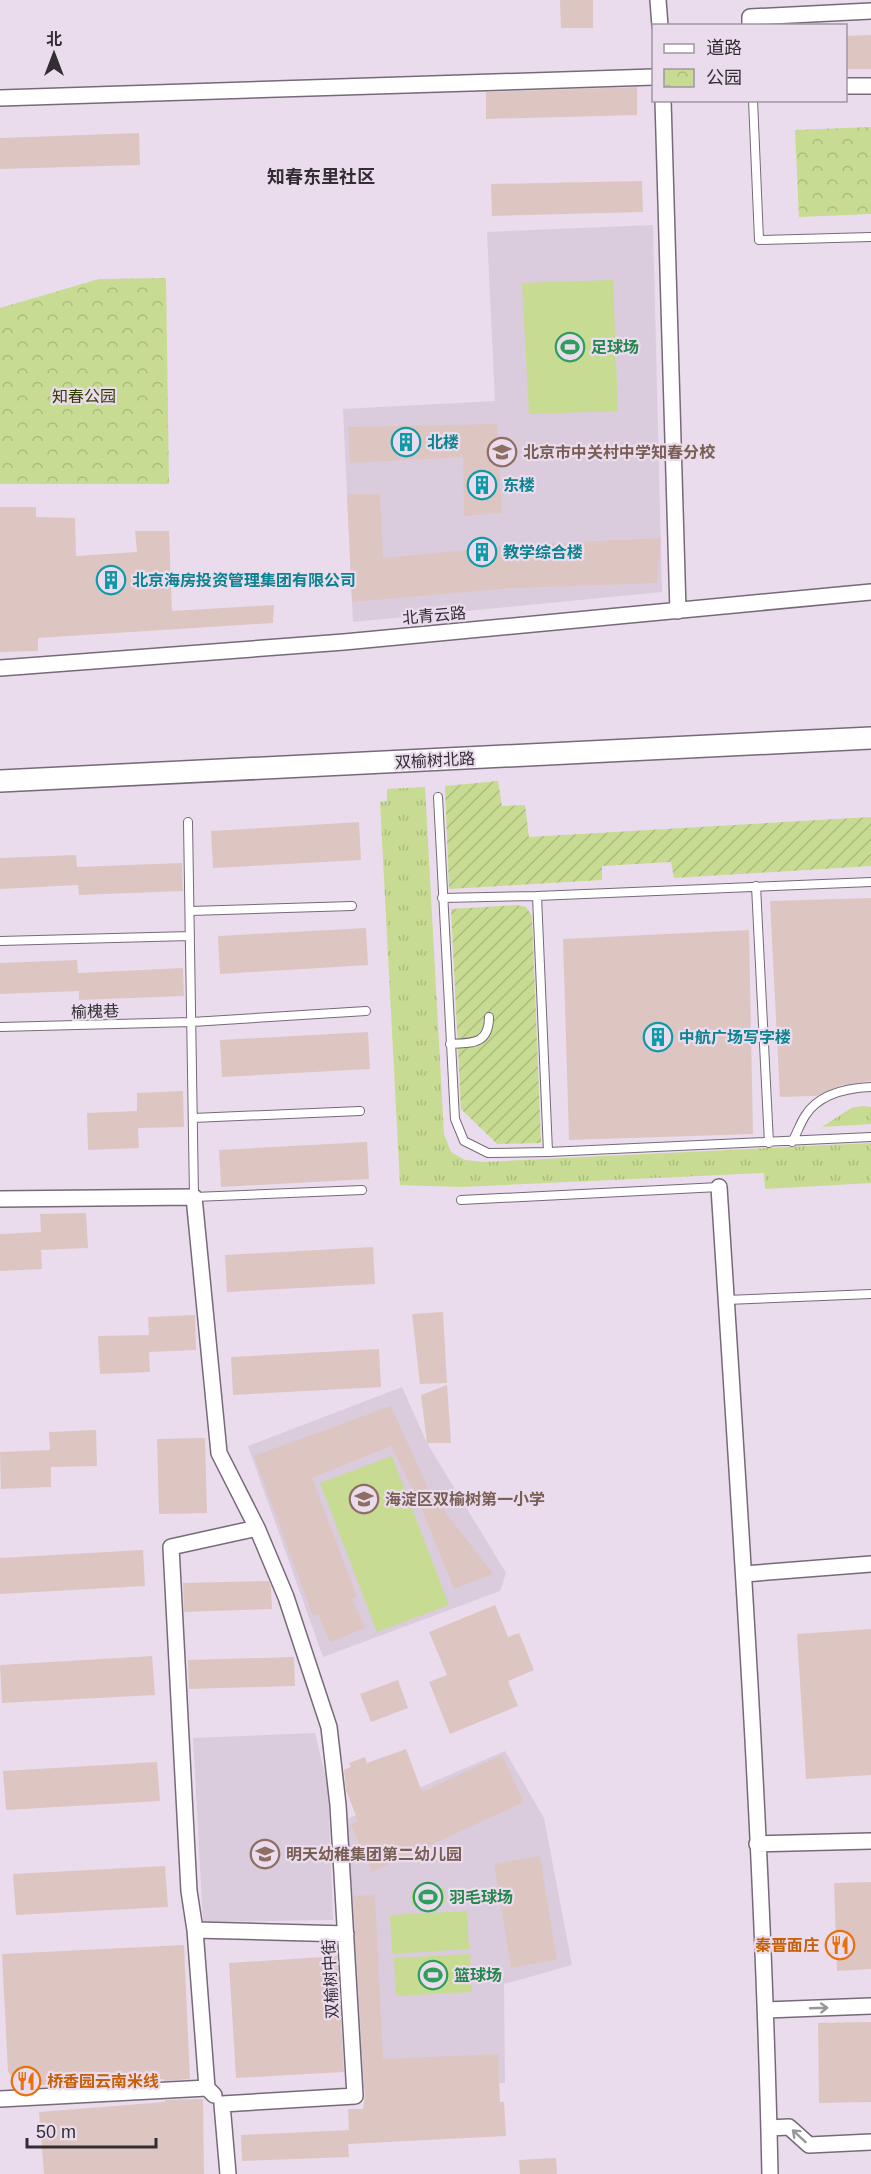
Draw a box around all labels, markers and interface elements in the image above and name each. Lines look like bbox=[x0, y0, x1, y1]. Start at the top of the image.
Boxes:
north arrow bbox=[24, 24, 84, 84]
legend bbox=[652, 24, 847, 102]
text: 北 bbox=[46, 31, 62, 48]
text: 道路 bbox=[706, 38, 742, 58]
text: 公园 bbox=[706, 68, 742, 88]
district label: 知春东里社区 bbox=[267, 167, 375, 187]
sports icon: 足球场 bbox=[554, 331, 586, 363]
place label: 足球场 bbox=[591, 339, 639, 356]
park label: 知春公园 bbox=[52, 388, 116, 405]
building icon: 北楼 bbox=[390, 426, 422, 458]
place label: 北楼 bbox=[427, 434, 459, 451]
school or university icon: 北京市中关村中学知春分校 bbox=[486, 436, 518, 468]
place label: 北京市中关村中学知春分校 bbox=[523, 443, 716, 461]
building icon: 东楼 bbox=[466, 469, 498, 501]
place label: 东楼 bbox=[503, 477, 535, 494]
building icon: 教学综合楼 bbox=[466, 536, 498, 568]
place label: 教学综合楼 bbox=[503, 544, 583, 561]
building icon: 北京海房投资管理集团有限公司 bbox=[95, 564, 127, 596]
place label: 北京海房投资管理集团有限公司 bbox=[132, 572, 356, 589]
street label: 北青云路 bbox=[401, 604, 467, 627]
street label: 双榆树北路 bbox=[395, 750, 475, 771]
street label: 榆槐巷 bbox=[71, 1002, 119, 1021]
building icon: 中航广场写字楼 bbox=[642, 1021, 674, 1053]
place label: 中航广场写字楼 bbox=[679, 1029, 791, 1046]
school or university icon: 海淀区双榆树第一小学 bbox=[348, 1483, 380, 1515]
place label: 海淀区双榆树第一小学 bbox=[385, 1490, 545, 1508]
school or university icon: 明天幼稚集团第二幼儿园 bbox=[249, 1838, 281, 1870]
place label: 明天幼稚集团第二幼儿园 bbox=[286, 1845, 462, 1863]
sports icon: 羽毛球场 bbox=[412, 1881, 444, 1913]
place label: 羽毛球场 bbox=[449, 1889, 513, 1906]
restaurant icon: 秦晋面庄 bbox=[824, 1929, 856, 1961]
place label: 秦晋面庄 bbox=[755, 1937, 819, 1954]
street label: 双榆树中街 bbox=[320, 1939, 341, 2019]
sports icon: 篮球场 bbox=[417, 1959, 449, 1991]
place label: 篮球场 bbox=[454, 1967, 502, 1984]
one-way arrow bbox=[808, 2002, 828, 2013]
restaurant icon: 桥香园云南米线 bbox=[10, 2065, 42, 2097]
place label: 桥香园云南米线 bbox=[47, 2073, 159, 2090]
scale bar bbox=[27, 2111, 156, 2149]
text: 50 m bbox=[36, 2122, 76, 2142]
one-way arrow bbox=[792, 2129, 807, 2143]

